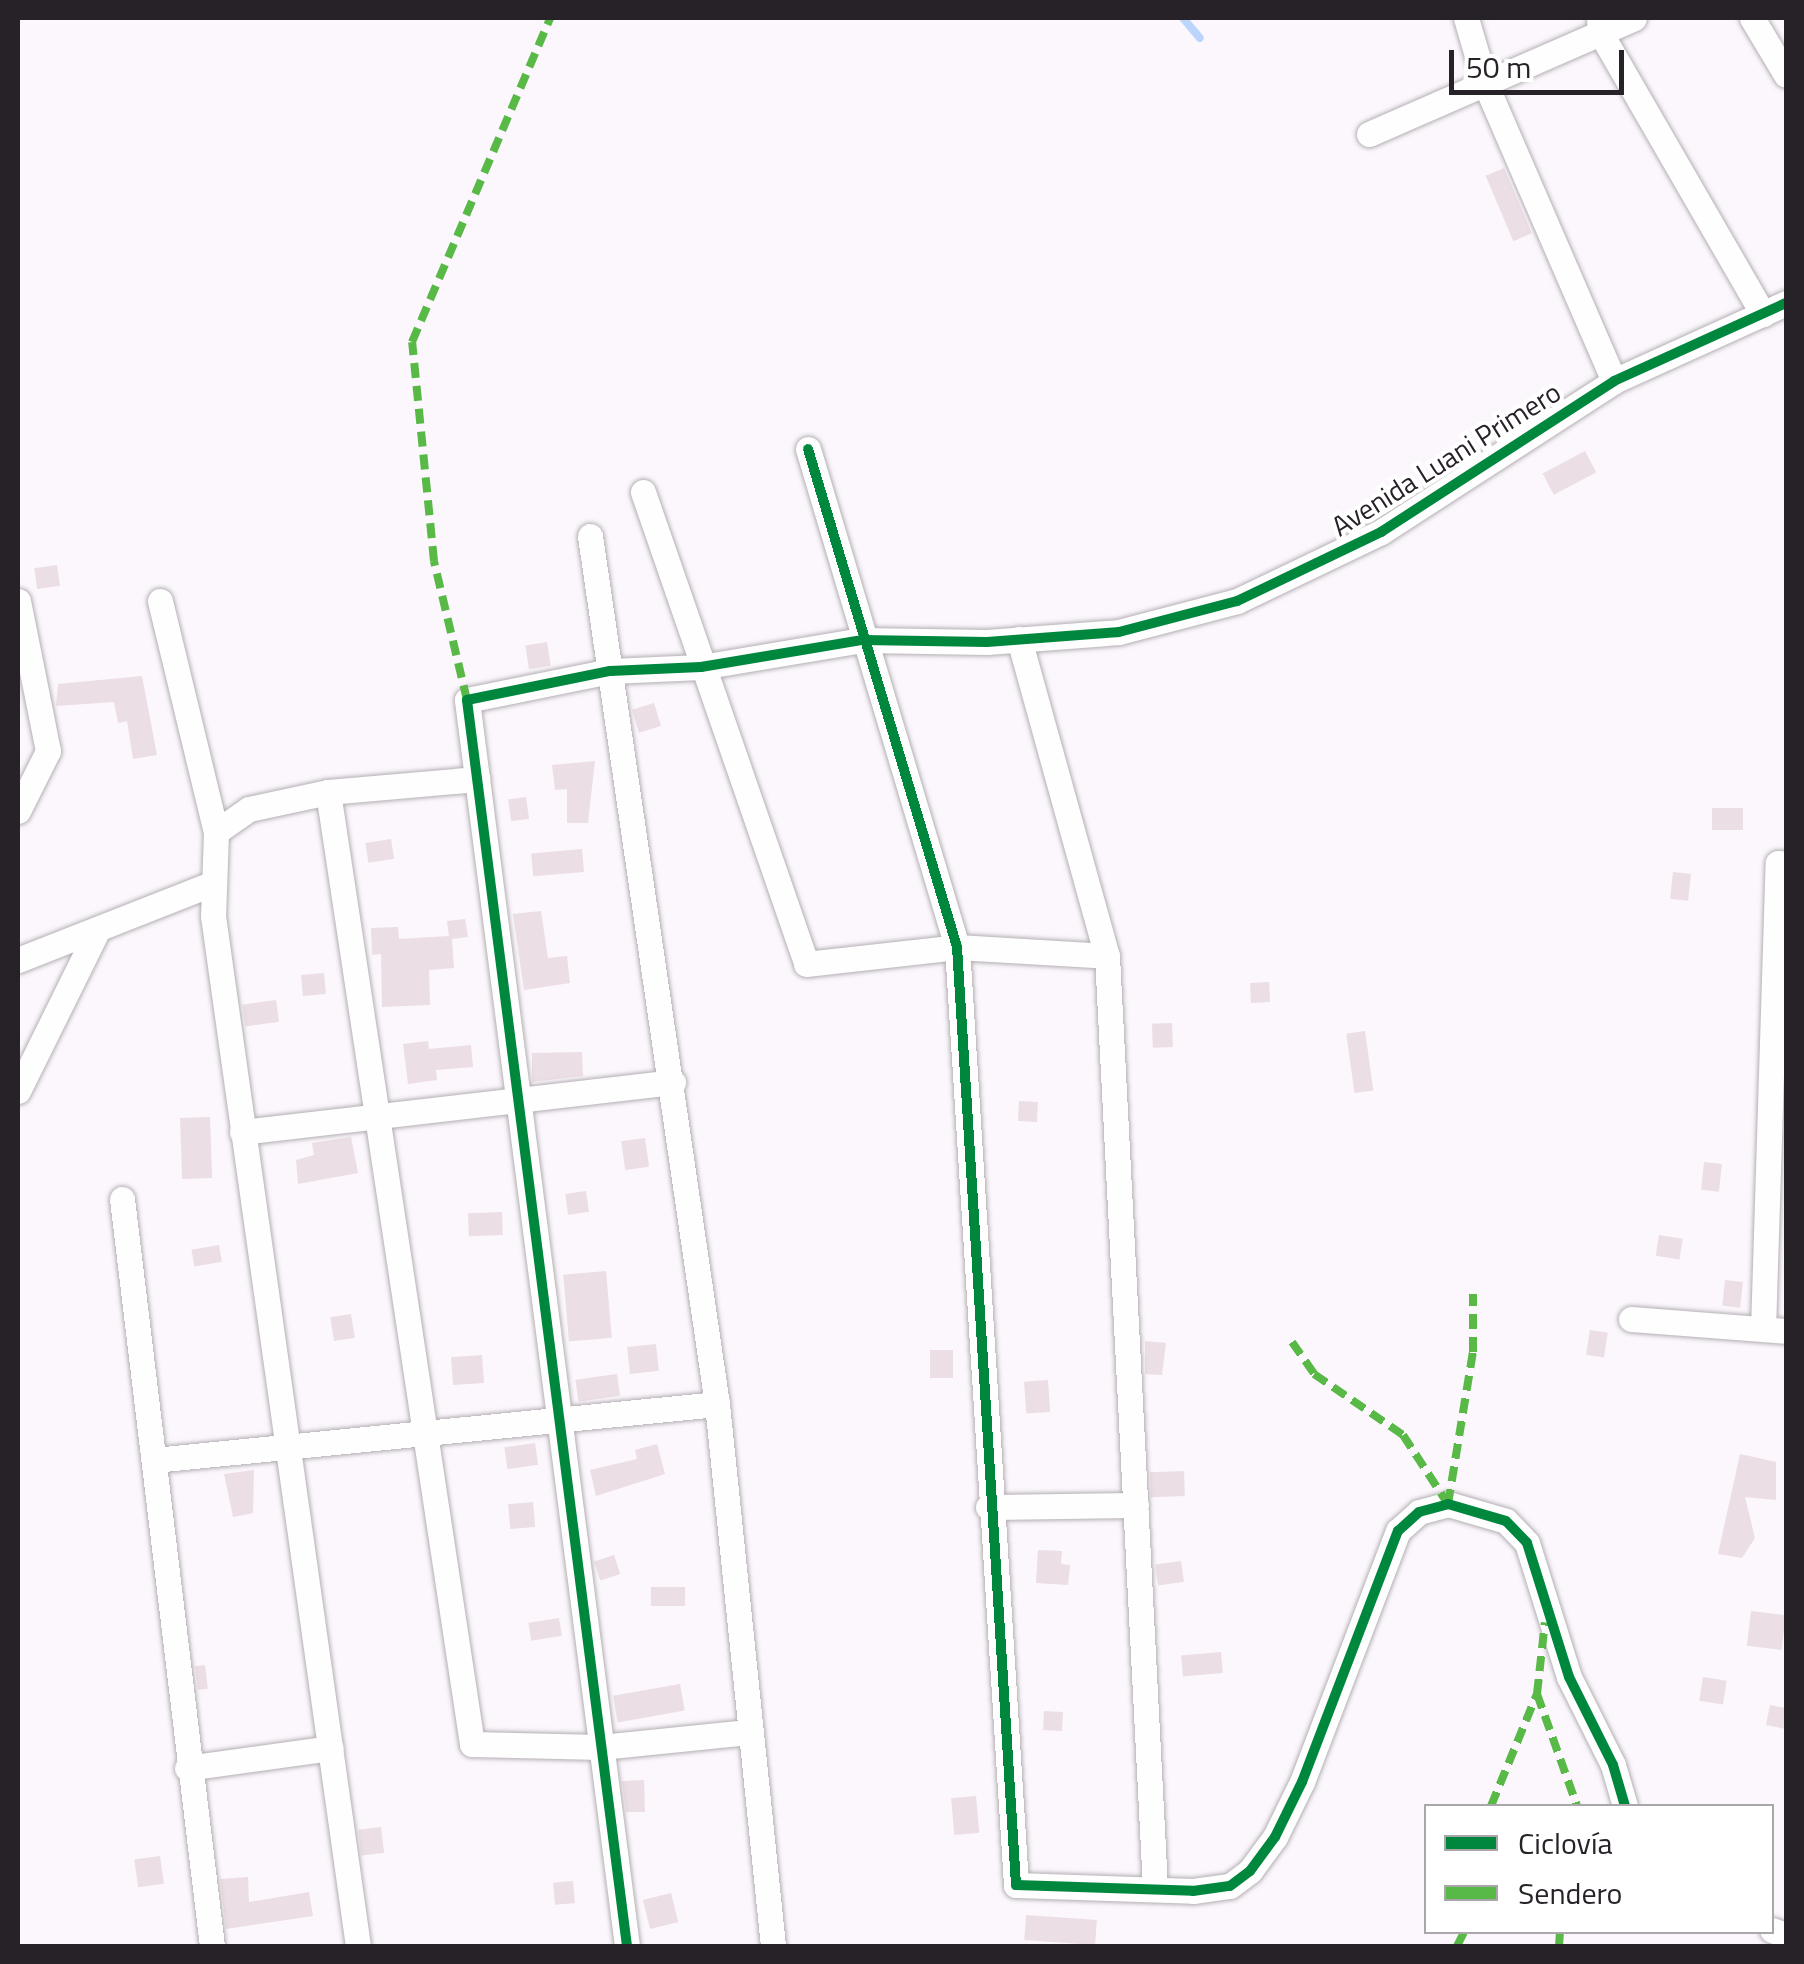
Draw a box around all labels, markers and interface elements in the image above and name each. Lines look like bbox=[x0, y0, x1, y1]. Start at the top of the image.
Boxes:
scale bar bbox=[1454, 30, 1629, 92]
text: 50 m bbox=[1466, 44, 1531, 90]
street label: Avenida Luani Primero bbox=[1325, 375, 1567, 543]
legend bbox=[1424, 1804, 1774, 1934]
text: Ciclovía bbox=[1518, 1820, 1613, 1866]
text: Sendero bbox=[1518, 1870, 1622, 1916]

